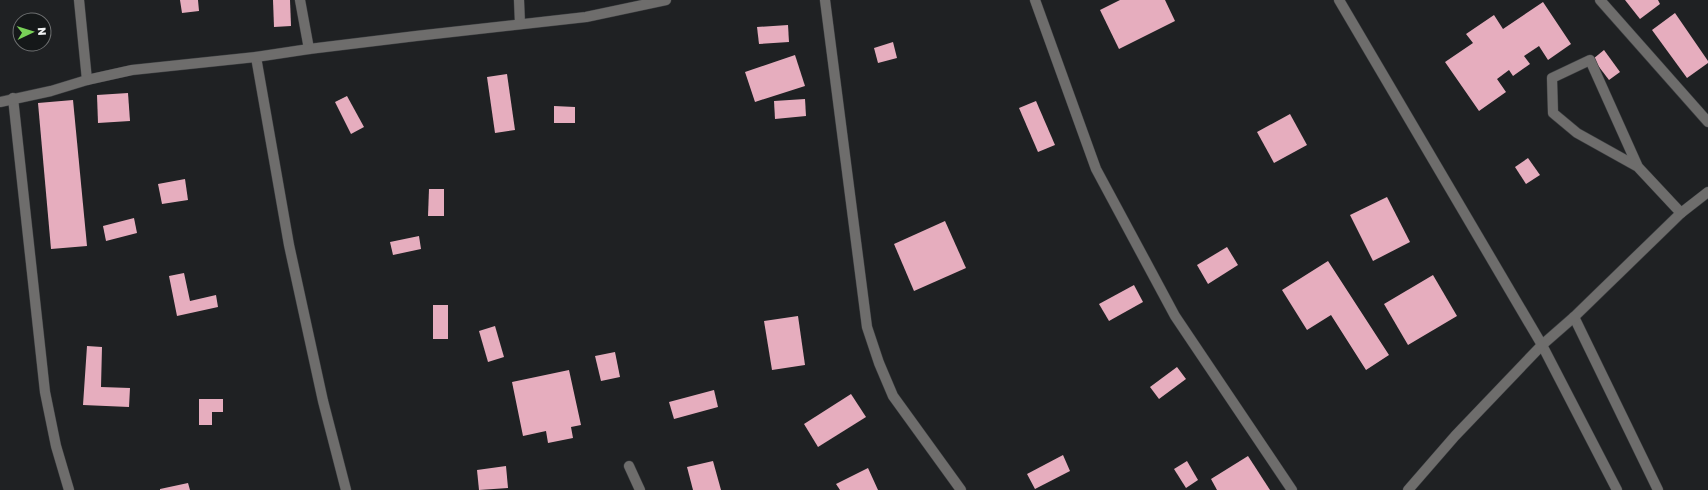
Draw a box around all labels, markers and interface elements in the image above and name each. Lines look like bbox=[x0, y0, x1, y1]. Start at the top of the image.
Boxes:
north arrow bbox=[12, 12, 52, 52]
text: N bbox=[36, 27, 49, 36]

